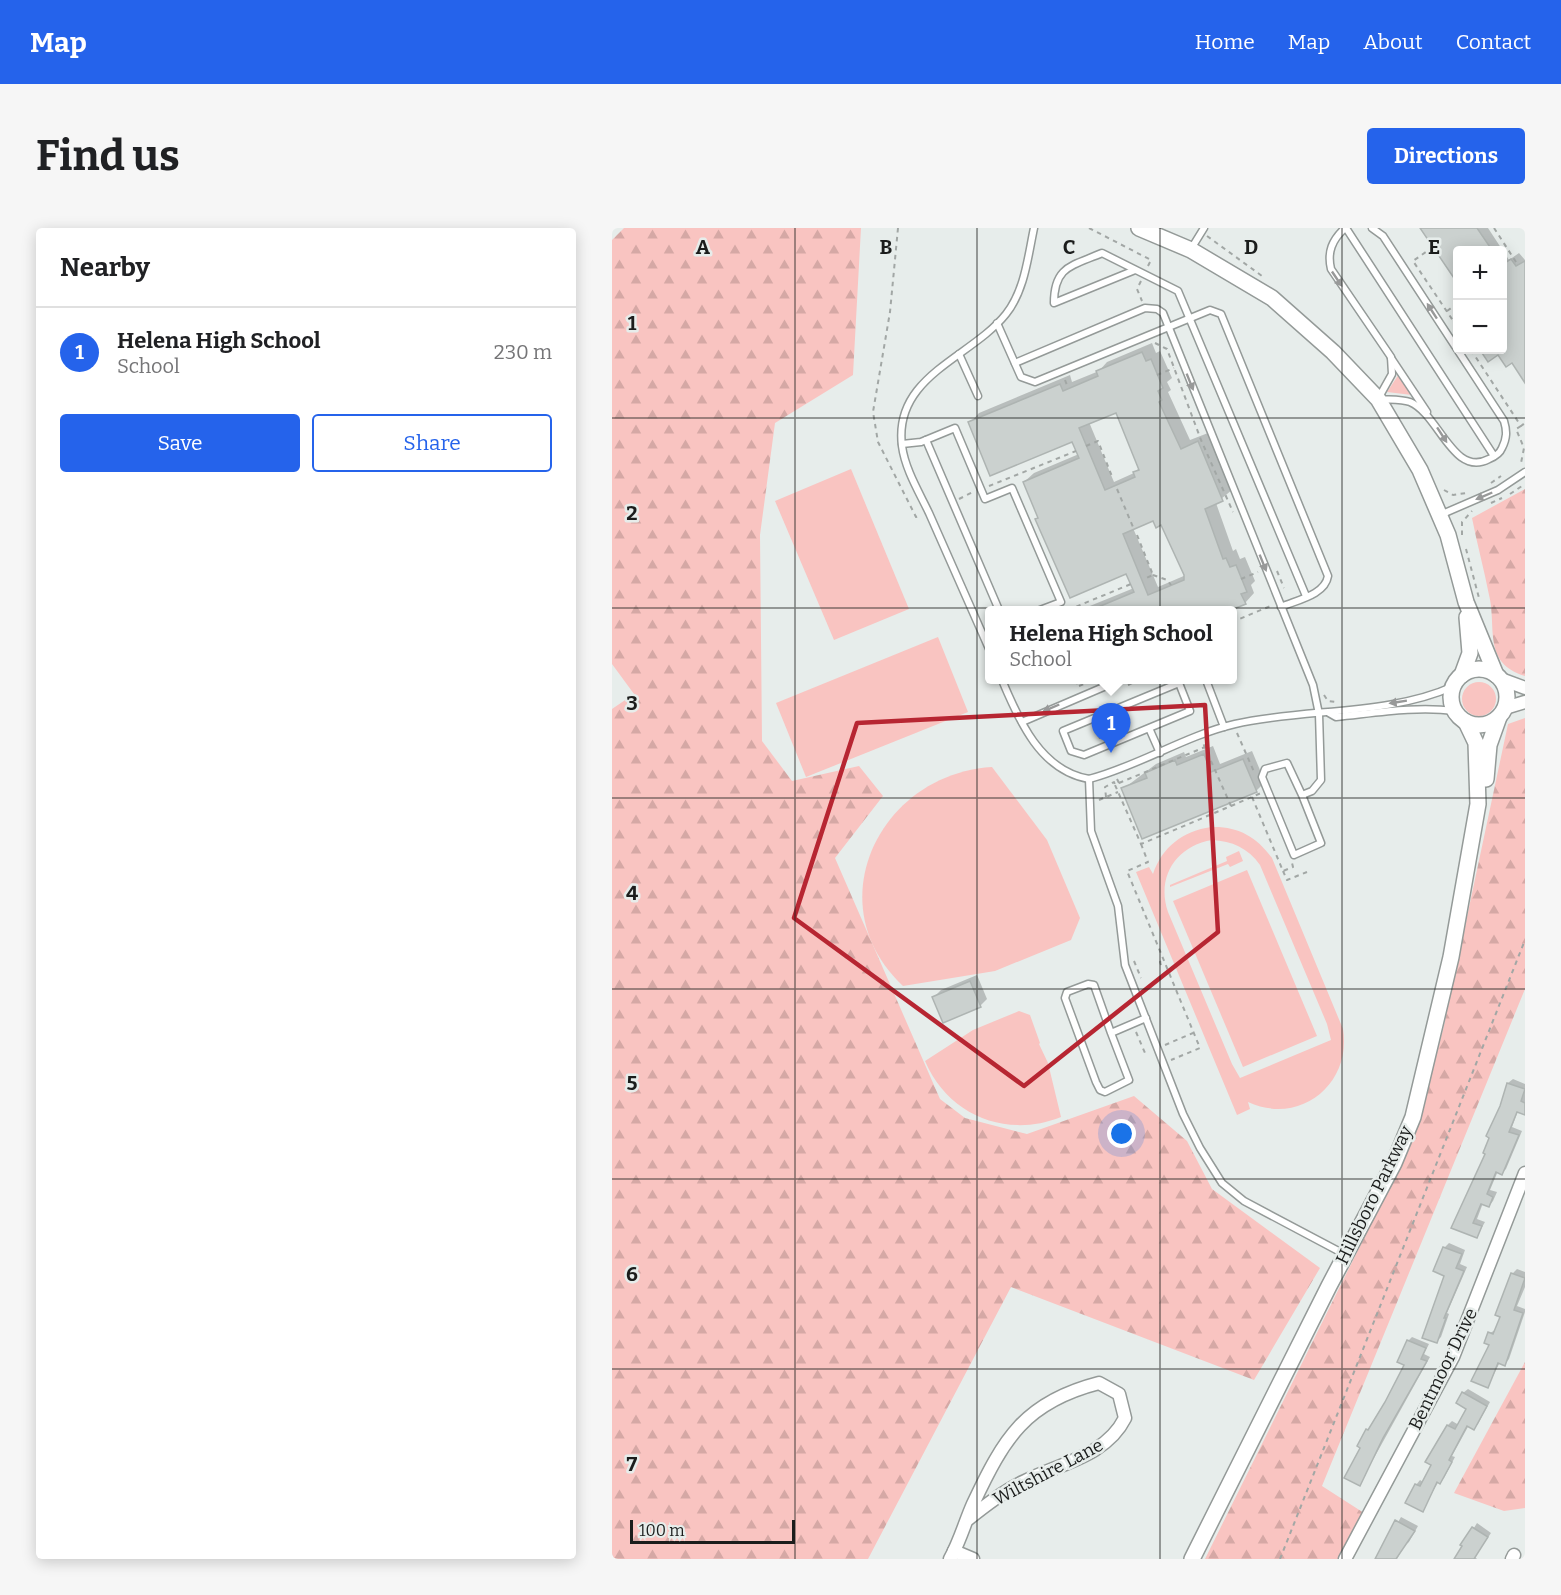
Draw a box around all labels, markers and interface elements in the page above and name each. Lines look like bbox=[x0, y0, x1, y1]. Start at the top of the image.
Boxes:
text: Map bbox=[30, 26, 87, 59]
text: Home bbox=[1195, 29, 1255, 55]
text: Map bbox=[1288, 29, 1330, 55]
text: About bbox=[1363, 29, 1423, 55]
text: Contact bbox=[1456, 29, 1531, 55]
button: Directions bbox=[1367, 128, 1525, 184]
text: Find us bbox=[36, 131, 180, 181]
text: A bbox=[696, 235, 711, 259]
text: B bbox=[880, 235, 893, 259]
text: C bbox=[1063, 235, 1075, 259]
text: D bbox=[1244, 235, 1258, 259]
text: E bbox=[1428, 235, 1440, 259]
map controls bbox=[1453, 246, 1507, 354]
button: + bbox=[1453, 246, 1507, 300]
text: Nearby bbox=[60, 252, 150, 283]
one-way arrow bbox=[1331, 270, 1343, 286]
button: − bbox=[1453, 300, 1507, 354]
one-way arrow bbox=[1426, 302, 1437, 319]
text: 1 bbox=[628, 311, 637, 335]
text: Helena High School bbox=[117, 327, 321, 354]
text: 1 bbox=[75, 340, 84, 364]
text: 230 m bbox=[494, 340, 552, 364]
text: School bbox=[117, 354, 180, 378]
one-way arrow bbox=[1186, 373, 1195, 391]
button: Save bbox=[60, 414, 300, 472]
button: Share bbox=[312, 414, 552, 472]
one-way arrow bbox=[1437, 427, 1448, 444]
one-way arrow bbox=[1474, 491, 1492, 501]
text: 2 bbox=[626, 501, 638, 525]
one-way arrow bbox=[1259, 554, 1268, 572]
popup bbox=[985, 606, 1237, 684]
text: Helena High School bbox=[1009, 620, 1213, 647]
text: School bbox=[1009, 647, 1072, 671]
text: 3 bbox=[626, 691, 638, 715]
one-way arrow bbox=[1388, 697, 1407, 706]
one-way arrow bbox=[1042, 703, 1060, 713]
pin: 1 bbox=[1092, 704, 1130, 753]
text: 4 bbox=[626, 881, 638, 905]
text: 5 bbox=[627, 1071, 638, 1095]
your location bbox=[1107, 1119, 1136, 1148]
street label: Hillsboro Parkway bbox=[1331, 1122, 1417, 1268]
text: 6 bbox=[626, 1262, 638, 1286]
street label: Bentmoor Drive bbox=[1404, 1304, 1482, 1434]
street label: Wiltshire Lane bbox=[989, 1434, 1107, 1510]
text: 7 bbox=[627, 1452, 638, 1476]
scale bar bbox=[630, 1517, 795, 1544]
text: 100 m bbox=[639, 1521, 684, 1540]

